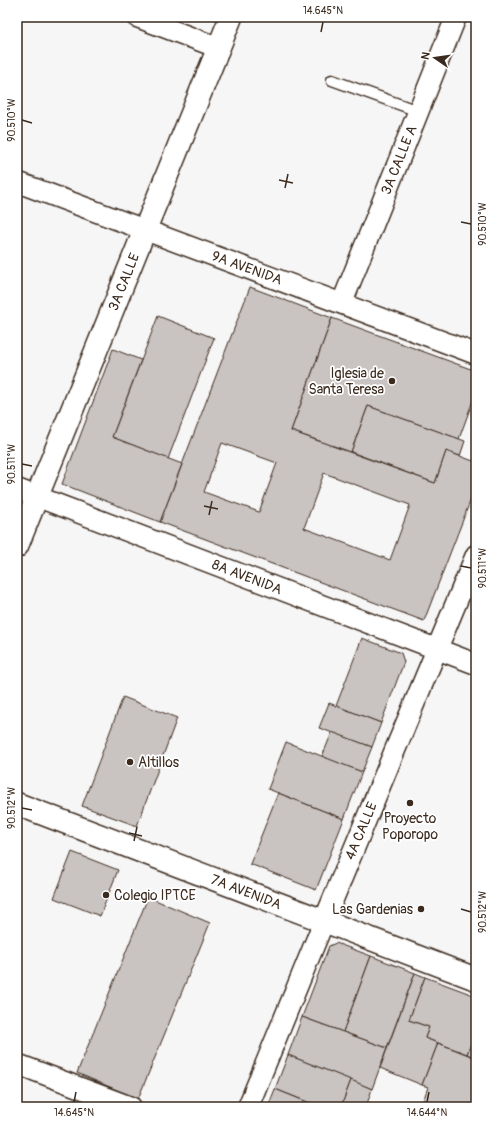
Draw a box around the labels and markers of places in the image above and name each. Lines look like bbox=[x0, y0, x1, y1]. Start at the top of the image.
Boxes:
place label: Iglesia de Santa Teresa bbox=[309, 365, 384, 398]
marker: Iglesia de Santa Teresa bbox=[387, 376, 397, 386]
place label: Altillos bbox=[138, 754, 180, 771]
marker: Altillos bbox=[125, 757, 135, 767]
marker: Proyecto Poporopo bbox=[405, 798, 415, 808]
place label: Proyecto Poporopo bbox=[382, 810, 438, 843]
place label: Colegio IPTCE bbox=[114, 887, 196, 904]
marker: Colegio IPTCE bbox=[101, 890, 111, 900]
place label: Las Gardenias bbox=[332, 901, 414, 918]
marker: Las Gardenias bbox=[416, 904, 426, 914]

